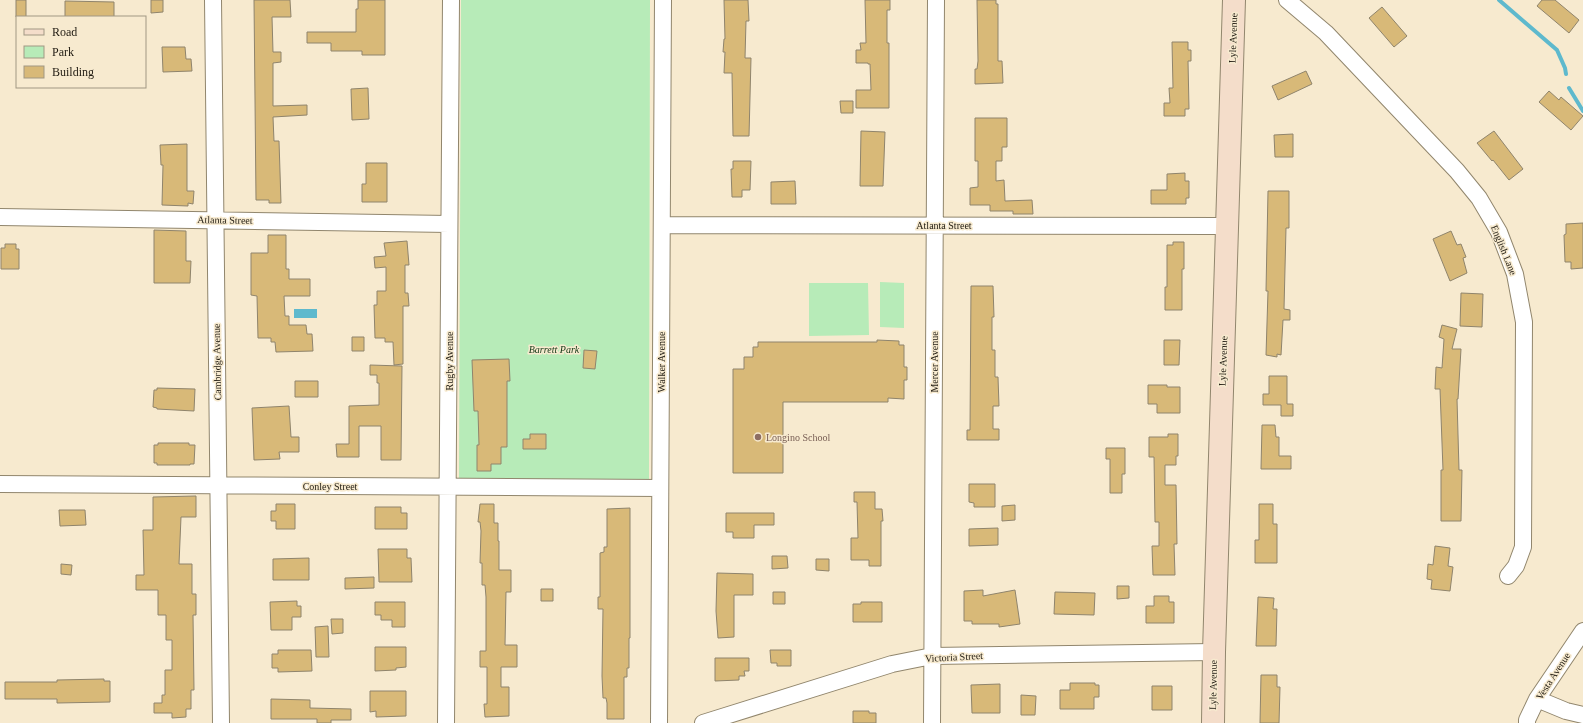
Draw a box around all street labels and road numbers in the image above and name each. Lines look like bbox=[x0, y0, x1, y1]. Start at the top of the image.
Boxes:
street label: Lyle Avenue bbox=[1227, 12, 1239, 63]
street label: Atlanta Street bbox=[197, 214, 253, 226]
street label: Atlanta Street bbox=[916, 220, 972, 231]
street label: English Lane bbox=[1489, 223, 1519, 277]
street label: Cambridge Avenue bbox=[211, 323, 223, 400]
street label: Rugby Avenue bbox=[444, 331, 455, 390]
street label: Walker Avenue bbox=[656, 331, 667, 392]
street label: Mercer Avenue bbox=[929, 331, 940, 393]
street label: Lyle Avenue bbox=[1217, 335, 1229, 386]
street label: Conley Street bbox=[303, 481, 358, 492]
street label: Victoria Street bbox=[925, 650, 983, 664]
street label: Vesta Avenue bbox=[1534, 650, 1573, 702]
street label: Lyle Avenue bbox=[1207, 659, 1219, 710]

